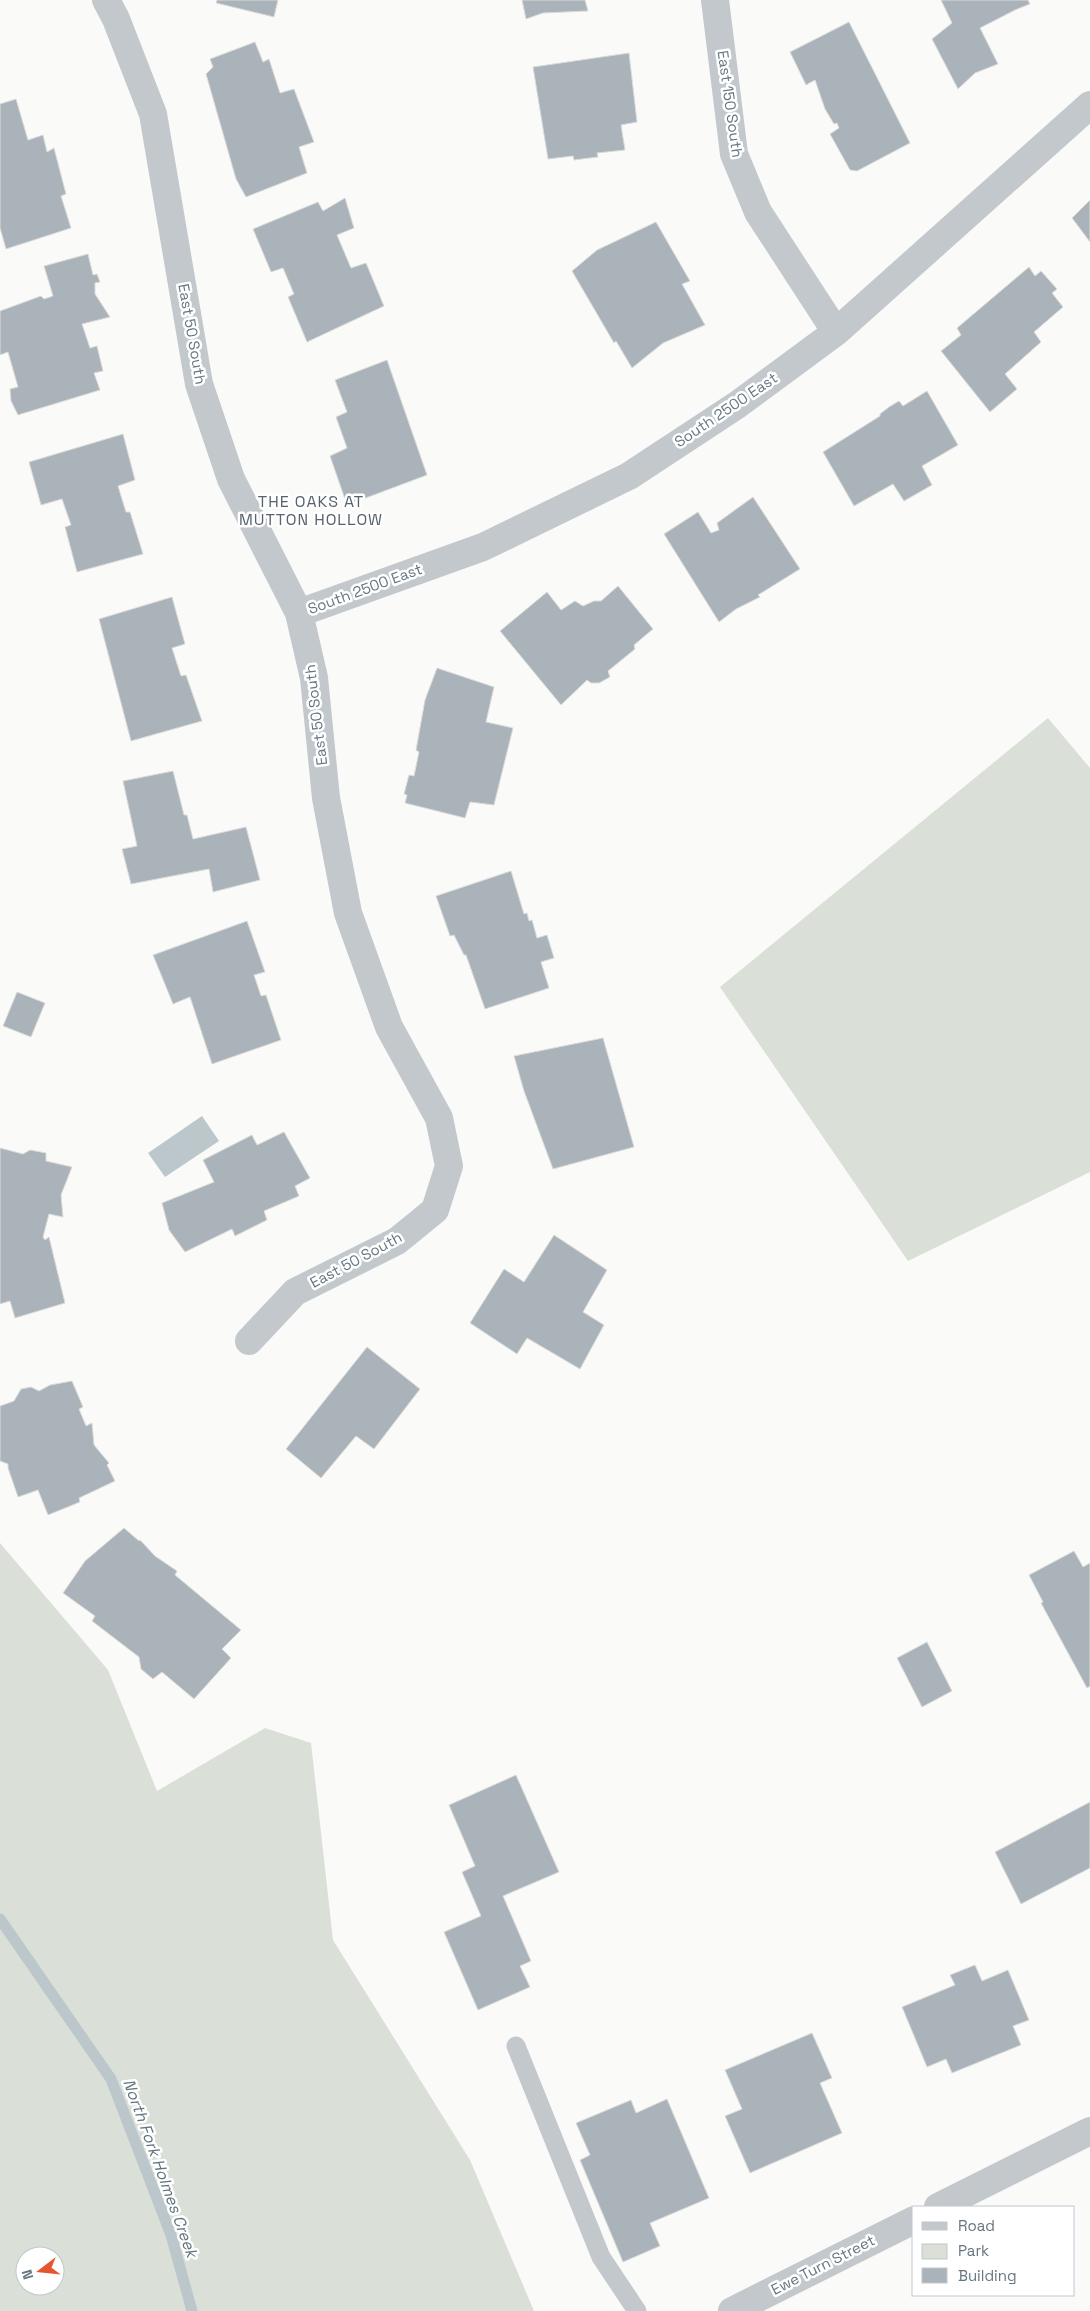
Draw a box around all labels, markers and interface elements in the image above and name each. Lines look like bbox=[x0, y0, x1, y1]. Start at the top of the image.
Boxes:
street label: East 150 South bbox=[714, 49, 747, 159]
street label: East 50 South bbox=[174, 282, 211, 386]
street label: South 2500 East bbox=[671, 368, 781, 451]
district label: THE OAKS AT MUTTON HOLLOW bbox=[239, 491, 383, 530]
street label: South 2500 East bbox=[305, 559, 425, 618]
street label: East 50 South bbox=[300, 663, 331, 767]
street label: East 50 South bbox=[306, 1227, 405, 1292]
water label: North Fork Holmes Creek bbox=[118, 2076, 203, 2263]
legend bbox=[912, 2206, 1075, 2296]
text: Road bbox=[958, 2216, 995, 2235]
street label: Ewe Turn Street bbox=[768, 2230, 878, 2299]
text: Park bbox=[958, 2241, 989, 2260]
north arrow bbox=[15, 2246, 65, 2296]
text: Building bbox=[958, 2266, 1017, 2285]
text: N bbox=[18, 2268, 37, 2282]

